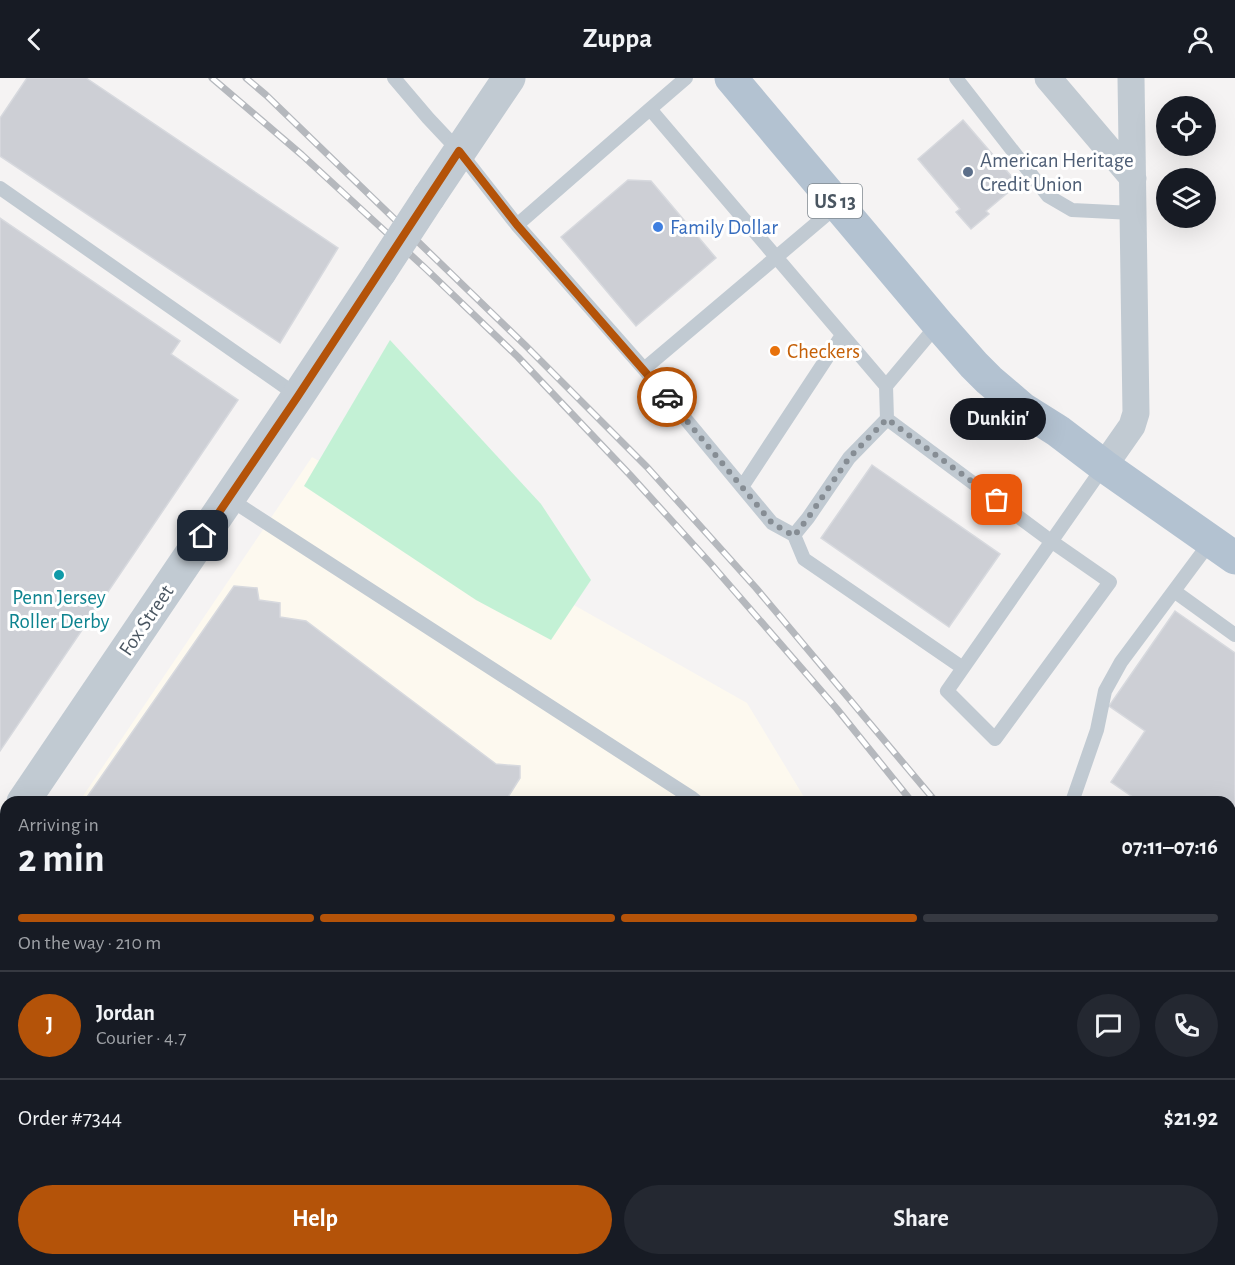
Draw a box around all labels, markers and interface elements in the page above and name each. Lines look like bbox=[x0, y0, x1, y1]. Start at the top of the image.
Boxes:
icon: back bbox=[18, 23, 51, 56]
icon: person bbox=[1184, 23, 1217, 56]
text: Zuppa bbox=[583, 25, 652, 52]
map controls bbox=[1156, 96, 1216, 228]
button: locate bbox=[1156, 96, 1216, 156]
place label: American Heritage Credit Union bbox=[980, 150, 1134, 195]
marker: American Heritage Credit Union bbox=[961, 165, 975, 179]
button: layers bbox=[1156, 168, 1216, 228]
road number: US 13 bbox=[808, 184, 862, 218]
place label: Family Dollar bbox=[670, 217, 778, 238]
marker: Family Dollar bbox=[651, 220, 665, 234]
place label: Checkers bbox=[787, 341, 860, 362]
marker: Checkers bbox=[768, 344, 782, 358]
courier bbox=[637, 367, 697, 427]
icon: car bbox=[651, 381, 684, 414]
callout: Dunkin' bbox=[949, 398, 1045, 440]
text: Dunkin' bbox=[967, 409, 1029, 429]
pin bbox=[971, 474, 1022, 525]
icon: bag bbox=[980, 483, 1013, 516]
pin bbox=[177, 510, 228, 561]
icon: home bbox=[186, 519, 219, 552]
marker: Penn Jersey Roller Derby bbox=[52, 568, 66, 582]
street label: Fox Street bbox=[115, 581, 178, 659]
place label: Penn Jersey Roller Derby bbox=[8, 587, 110, 632]
text: Arriving in bbox=[18, 815, 99, 835]
text: 07:11–07:16 bbox=[1121, 836, 1218, 858]
text: 2 min bbox=[18, 840, 105, 879]
text: On the way · 210 m bbox=[18, 933, 161, 953]
button: chat bbox=[1077, 994, 1140, 1057]
button: phone bbox=[1155, 994, 1218, 1057]
text: Jordan bbox=[96, 1002, 155, 1024]
text: J bbox=[46, 1014, 53, 1036]
text: Courier · 4.7 bbox=[96, 1028, 187, 1048]
text: Order #7344 bbox=[18, 1107, 122, 1129]
text: $21.92 bbox=[1164, 1107, 1218, 1129]
button: Help bbox=[18, 1185, 612, 1254]
button: Share bbox=[624, 1185, 1218, 1254]

